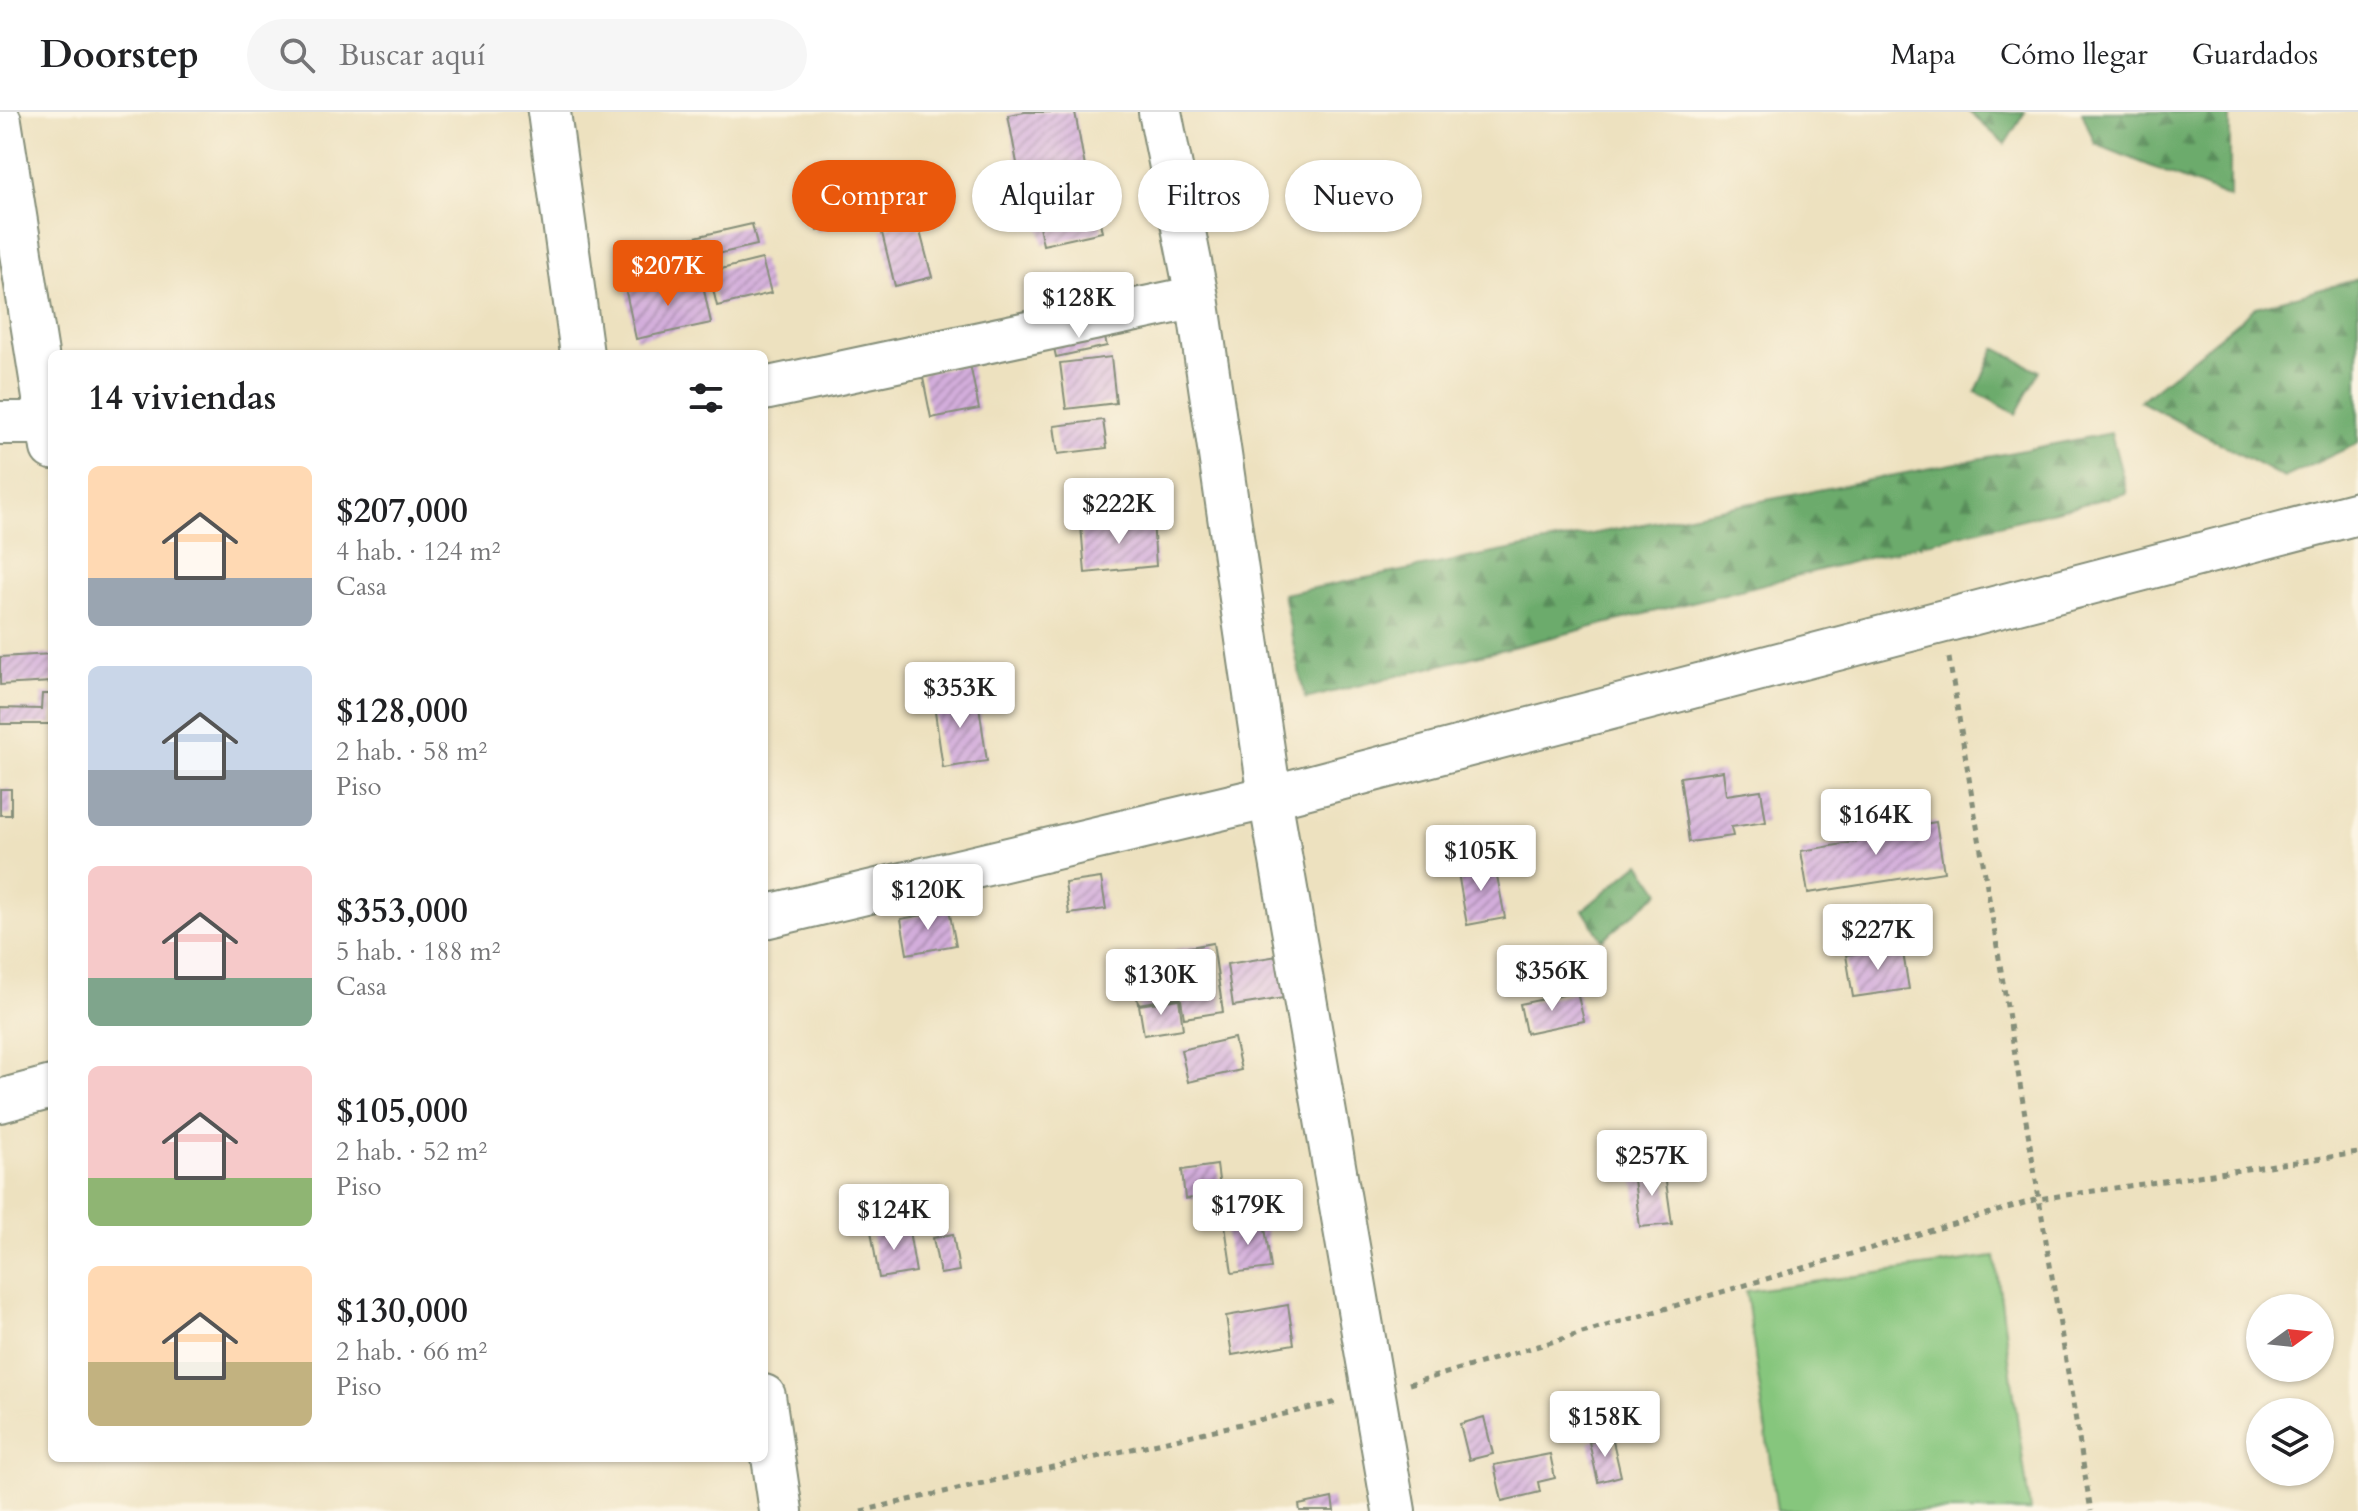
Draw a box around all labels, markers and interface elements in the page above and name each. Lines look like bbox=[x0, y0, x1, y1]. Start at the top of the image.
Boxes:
search box bbox=[247, 19, 807, 91]
text: Doorstep bbox=[40, 29, 199, 81]
icon: search bbox=[275, 33, 319, 77]
text: Buscar aquí bbox=[339, 35, 485, 76]
text: Mapa bbox=[1890, 36, 1956, 74]
text: Cómo llegar bbox=[2000, 36, 2148, 74]
text: Guardados bbox=[2192, 36, 2318, 74]
chip: Comprar bbox=[792, 160, 956, 232]
chip: Alquilar bbox=[972, 160, 1122, 232]
chip: Filtros bbox=[1138, 160, 1269, 232]
chip: Nuevo bbox=[1285, 160, 1422, 232]
pin: $207K bbox=[612, 240, 724, 308]
text: $207K bbox=[631, 248, 705, 283]
pin: $128K bbox=[1023, 272, 1135, 340]
text: $128K bbox=[1042, 280, 1116, 315]
text: 14 viviendas bbox=[88, 375, 276, 421]
icon: filters bbox=[684, 376, 728, 420]
pin: $222K bbox=[1063, 478, 1175, 546]
text: $222K bbox=[1082, 486, 1156, 521]
text: $207,000 bbox=[336, 488, 468, 534]
icon: home bbox=[152, 498, 248, 594]
text: 4 hab. · 124 m² bbox=[336, 534, 501, 569]
text: Casa bbox=[336, 569, 387, 604]
pin: $353K bbox=[904, 662, 1016, 730]
text: $353K bbox=[923, 670, 997, 705]
text: $128,000 bbox=[336, 688, 468, 734]
icon: home bbox=[152, 698, 248, 794]
text: 2 hab. · 58 m² bbox=[336, 734, 487, 769]
text: Piso bbox=[336, 769, 381, 804]
pin: $164K bbox=[1820, 789, 1932, 857]
text: $164K bbox=[1839, 797, 1913, 832]
pin: $105K bbox=[1425, 825, 1537, 893]
text: $105K bbox=[1444, 833, 1518, 868]
pin: $120K bbox=[872, 864, 984, 932]
text: $120K bbox=[891, 872, 965, 907]
text: $353,000 bbox=[336, 888, 468, 934]
icon: home bbox=[152, 898, 248, 994]
pin: $227K bbox=[1822, 904, 1934, 972]
text: $227K bbox=[1841, 912, 1915, 947]
text: 5 hab. · 188 m² bbox=[336, 934, 501, 969]
pin: $356K bbox=[1496, 945, 1608, 1013]
pin: $130K bbox=[1105, 949, 1217, 1017]
text: $356K bbox=[1515, 953, 1589, 988]
text: $130K bbox=[1124, 957, 1198, 992]
text: Casa bbox=[336, 969, 387, 1004]
text: $105,000 bbox=[336, 1088, 468, 1134]
icon: home bbox=[152, 1098, 248, 1194]
pin: $257K bbox=[1596, 1130, 1708, 1198]
text: 2 hab. · 52 m² bbox=[336, 1134, 487, 1169]
text: $257K bbox=[1615, 1138, 1689, 1173]
text: Piso bbox=[336, 1169, 381, 1204]
pin: $179K bbox=[1192, 1179, 1304, 1247]
pin: $124K bbox=[838, 1184, 950, 1252]
text: $179K bbox=[1211, 1187, 1285, 1222]
text: $124K bbox=[857, 1192, 931, 1227]
text: $130,000 bbox=[336, 1288, 468, 1334]
north arrow bbox=[2246, 1294, 2334, 1382]
map controls bbox=[2246, 1294, 2334, 1486]
icon: home bbox=[152, 1298, 248, 1394]
text: 2 hab. · 66 m² bbox=[336, 1334, 487, 1369]
text: Piso bbox=[336, 1369, 381, 1404]
pin: $158K bbox=[1549, 1391, 1661, 1459]
button: layers bbox=[2246, 1398, 2334, 1486]
text: $158K bbox=[1568, 1399, 1642, 1434]

